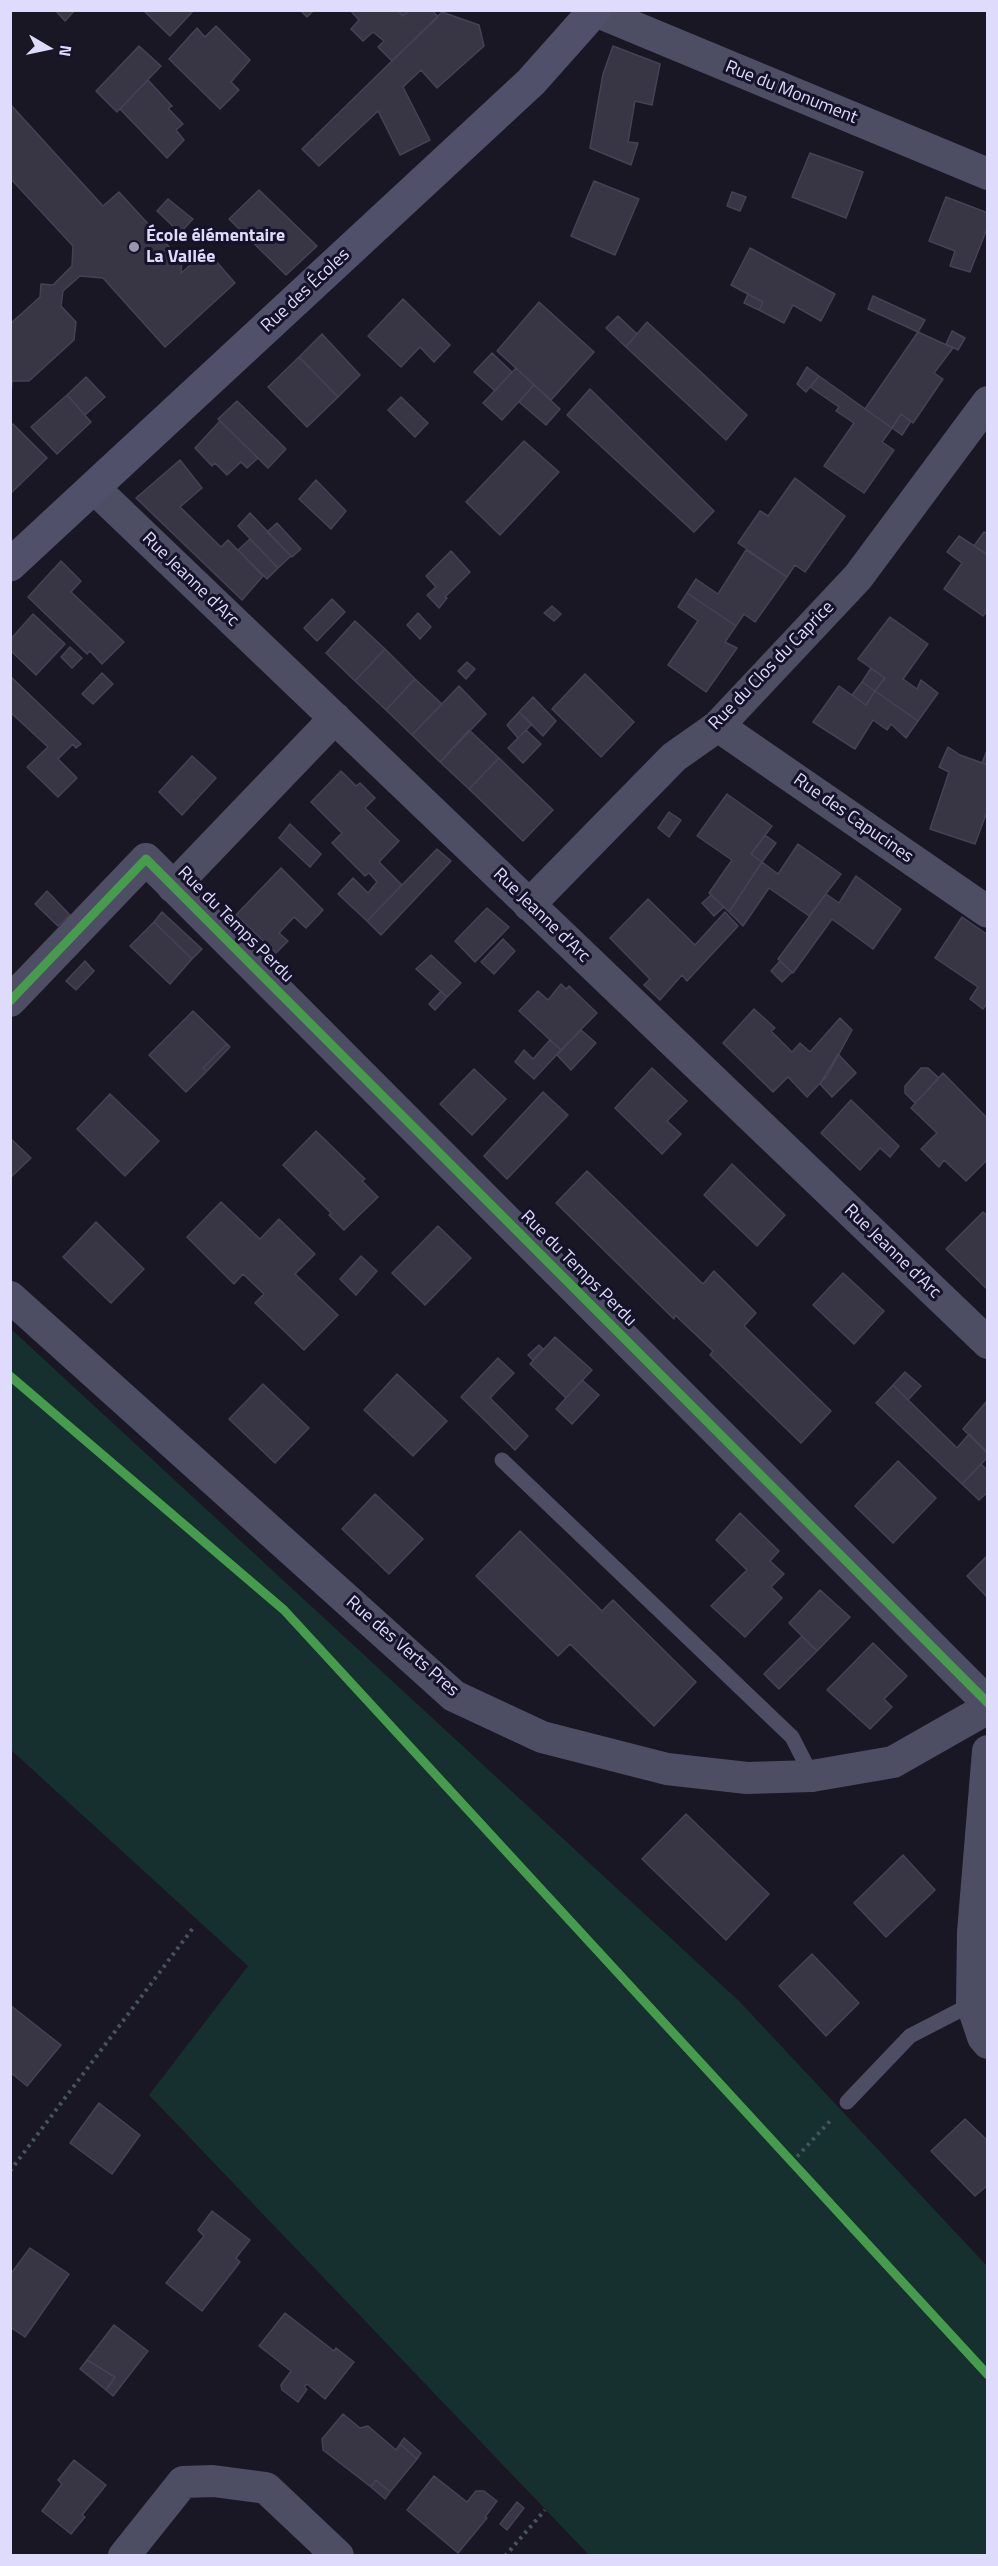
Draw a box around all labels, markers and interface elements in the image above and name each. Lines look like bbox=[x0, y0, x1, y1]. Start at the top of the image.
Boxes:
north arrow bbox=[18, 18, 78, 78]
text: N bbox=[53, 43, 78, 58]
street label: Rue du Monument bbox=[722, 57, 860, 129]
place label: École élémentaire La Vallée bbox=[146, 226, 285, 268]
marker: École élémentaire La Vallée bbox=[127, 240, 141, 254]
street label: Rue des Écoles bbox=[257, 244, 355, 338]
street label: Rue Jeanne d'Arc bbox=[137, 528, 243, 632]
street label: Rue du Clos du Caprice bbox=[705, 597, 839, 735]
street label: Rue des Capucines bbox=[789, 770, 917, 868]
street label: Rue du Temps Perdu bbox=[172, 862, 298, 988]
street label: Rue Jeanne d'Arc bbox=[488, 864, 594, 968]
street label: Rue Jeanne d'Arc bbox=[839, 1200, 945, 1304]
street label: Rue du Temps Perdu bbox=[515, 1206, 641, 1332]
street label: Rue des Verts Pres bbox=[341, 1592, 463, 1702]

